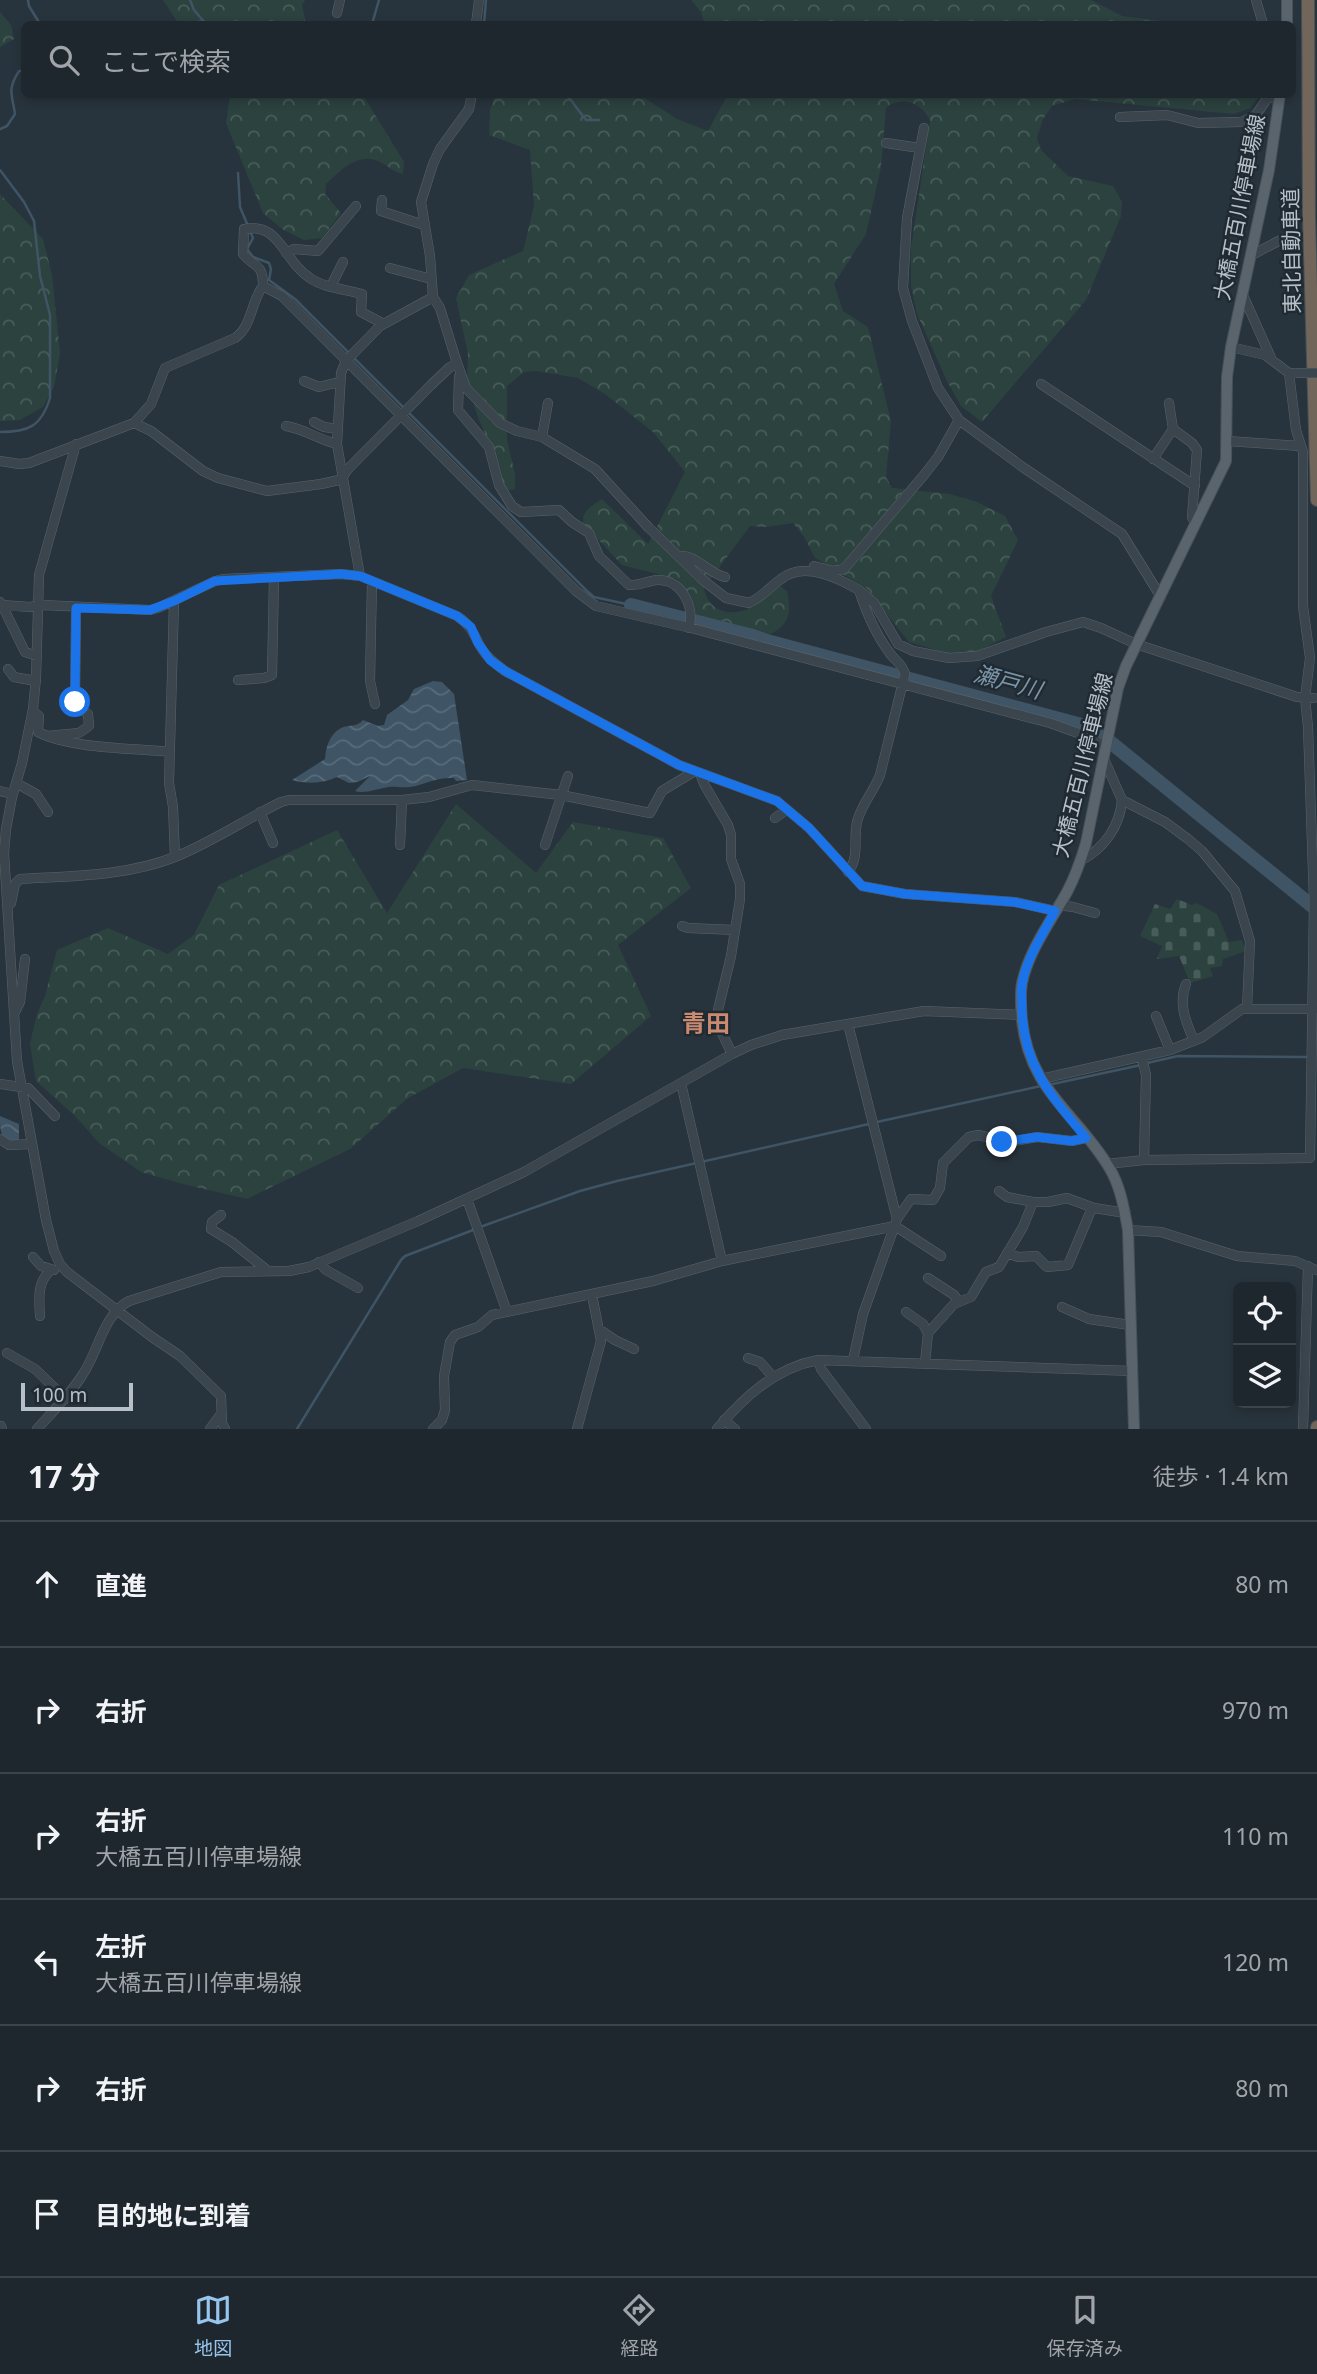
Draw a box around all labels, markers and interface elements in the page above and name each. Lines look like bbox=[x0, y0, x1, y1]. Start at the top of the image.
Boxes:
search box bbox=[21, 21, 1296, 98]
icon: search bbox=[45, 41, 83, 79]
text: ここで検索 bbox=[101, 43, 231, 79]
street label: 大橋五百川停車場線 bbox=[1207, 112, 1271, 302]
street label: 東北自動車道 bbox=[1276, 188, 1306, 314]
water label: 瀬戸川 bbox=[971, 657, 1048, 706]
street label: 大橋五百川停車場線 bbox=[1046, 670, 1118, 860]
route start bbox=[59, 686, 90, 717]
district label: 青田 bbox=[682, 1006, 730, 1039]
route end bbox=[986, 1126, 1017, 1157]
map controls bbox=[1233, 1282, 1296, 1408]
button: locate bbox=[1233, 1282, 1296, 1345]
button: layers bbox=[1233, 1345, 1296, 1408]
scale bar bbox=[21, 1380, 133, 1412]
text: 100 m bbox=[32, 1382, 87, 1408]
text: 17 分 bbox=[28, 1456, 100, 1497]
text: 徒歩 · 1.4 km bbox=[1153, 1460, 1289, 1492]
icon: ahead bbox=[28, 1565, 66, 1603]
text: 直進 bbox=[95, 1567, 147, 1603]
text: 80 m bbox=[1235, 1568, 1289, 1600]
icon: right bbox=[28, 1691, 66, 1729]
text: 右折 bbox=[95, 1693, 147, 1729]
text: 970 m bbox=[1222, 1694, 1289, 1726]
text: 右折 bbox=[95, 1802, 147, 1838]
icon: right bbox=[28, 1817, 66, 1855]
text: 110 m bbox=[1222, 1820, 1289, 1852]
text: 大橋五百川停車場線 bbox=[95, 1840, 302, 1872]
text: 左折 bbox=[95, 1928, 147, 1964]
icon: left bbox=[28, 1943, 66, 1981]
text: 120 m bbox=[1222, 1946, 1289, 1978]
text: 大橋五百川停車場線 bbox=[95, 1966, 302, 1998]
icon: right bbox=[28, 2069, 66, 2107]
text: 右折 bbox=[95, 2071, 147, 2107]
text: 80 m bbox=[1235, 2072, 1289, 2104]
icon: arrive bbox=[28, 2195, 66, 2233]
text: 目的地に到着 bbox=[95, 2197, 251, 2233]
tab: 地図 bbox=[194, 2291, 232, 2361]
tab: 経路 bbox=[620, 2291, 659, 2361]
tab: 保存済み bbox=[1047, 2291, 1123, 2361]

